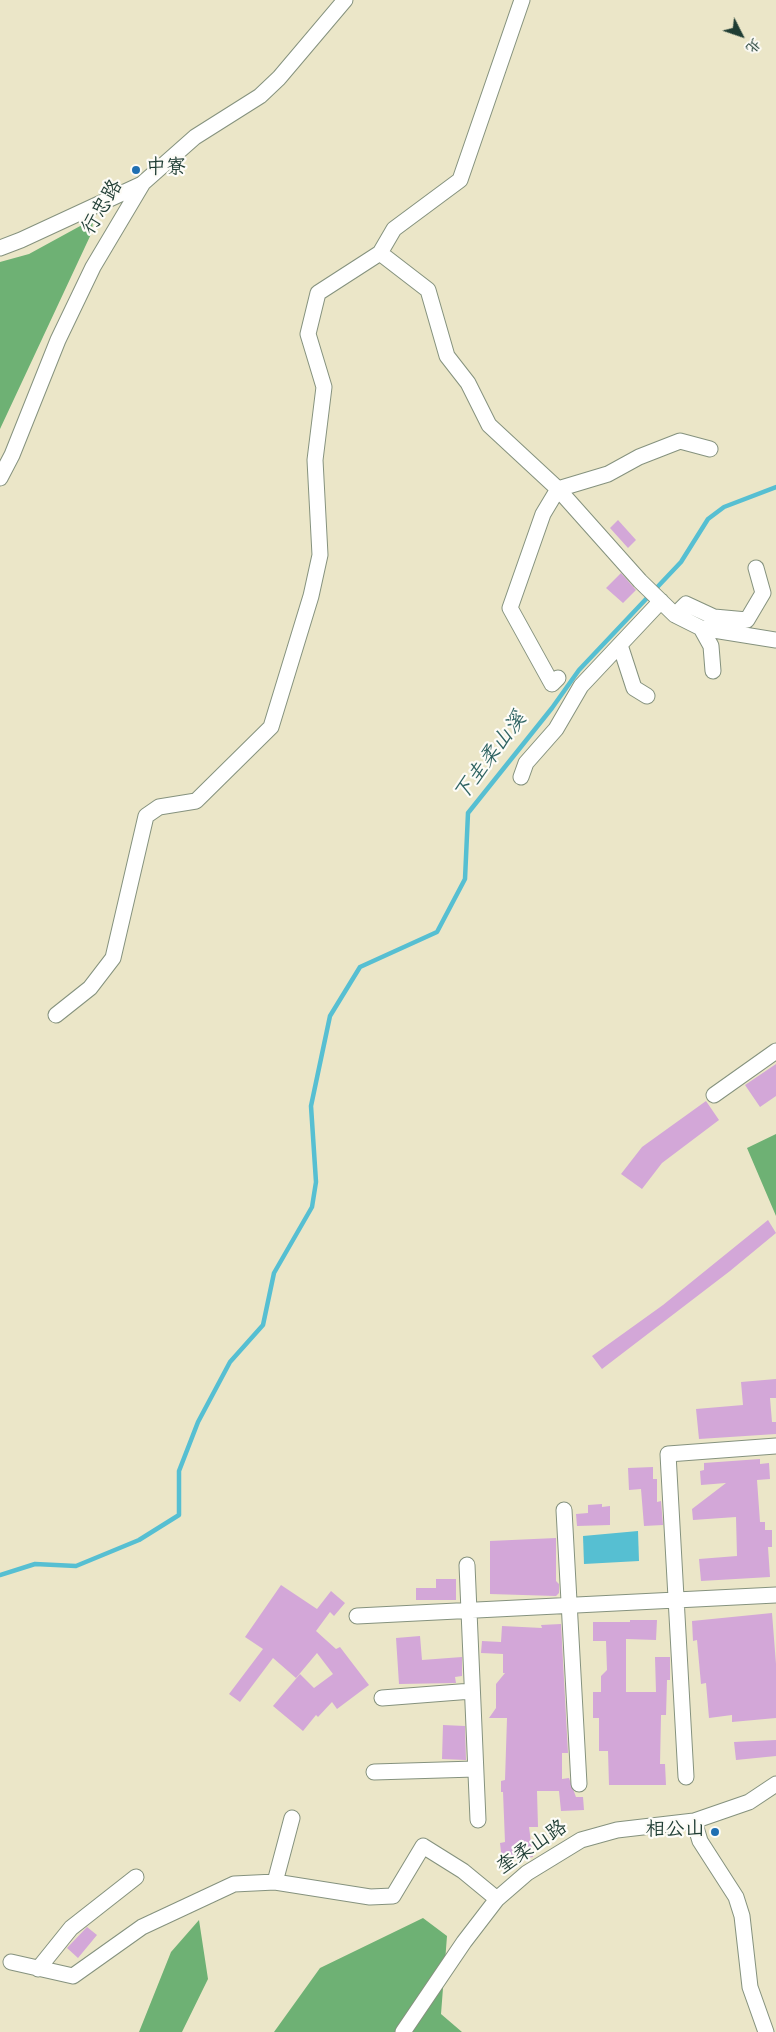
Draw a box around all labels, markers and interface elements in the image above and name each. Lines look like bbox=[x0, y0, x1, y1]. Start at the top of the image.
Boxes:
north arrow bbox=[716, 10, 766, 60]
text: 北 bbox=[740, 33, 765, 57]
place label: 中寮 bbox=[146, 158, 186, 182]
marker: 中寮 bbox=[130, 164, 142, 176]
street label: 行忠路 bbox=[78, 176, 130, 240]
water label: 下圭柔山溪 bbox=[450, 708, 534, 808]
street label: 奎柔山路 bbox=[493, 1817, 573, 1881]
place label: 相公山 bbox=[645, 1820, 705, 1844]
marker: 相公山 bbox=[709, 1826, 721, 1838]

